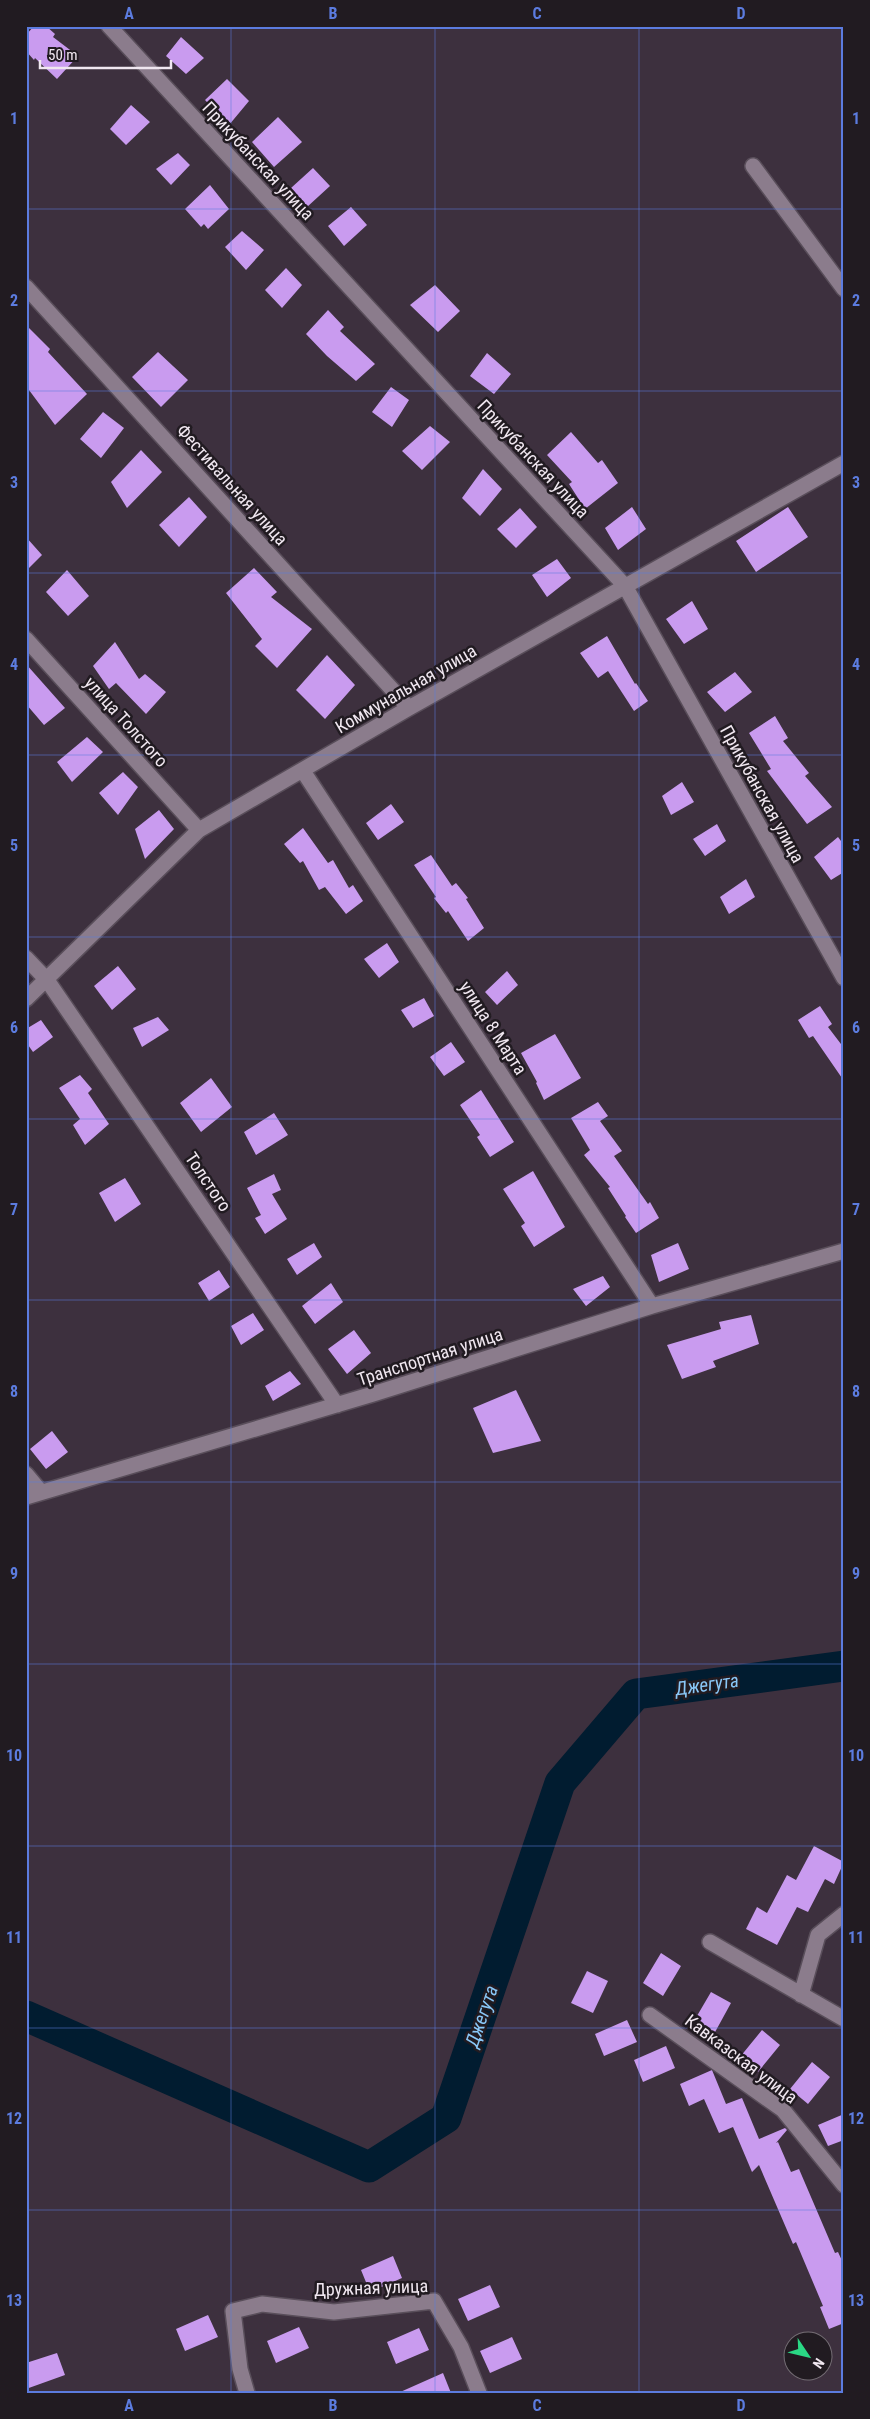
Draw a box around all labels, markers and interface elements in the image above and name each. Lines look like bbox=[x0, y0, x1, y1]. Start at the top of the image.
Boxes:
text: A bbox=[124, 4, 134, 23]
text: B bbox=[329, 4, 338, 23]
text: C bbox=[532, 4, 542, 23]
text: D bbox=[736, 4, 746, 23]
scale bar bbox=[40, 38, 171, 70]
text: 50 m bbox=[48, 46, 78, 64]
street label: Прикубанская улица bbox=[198, 97, 319, 224]
text: 1 bbox=[10, 109, 18, 128]
text: 1 bbox=[852, 109, 860, 128]
text: 2 bbox=[10, 291, 18, 310]
text: 2 bbox=[852, 291, 860, 310]
street label: Прикубанская улица bbox=[473, 395, 594, 522]
street label: Фестивальная улица bbox=[173, 420, 292, 549]
text: 3 bbox=[10, 473, 18, 492]
text: 3 bbox=[852, 473, 860, 492]
street label: Коммунальная улица bbox=[331, 640, 480, 738]
text: 4 bbox=[10, 655, 18, 674]
text: 4 bbox=[852, 655, 860, 674]
street label: улица Толстого bbox=[80, 672, 172, 771]
street label: Прикубанская улица bbox=[716, 721, 809, 866]
text: 5 bbox=[10, 836, 18, 855]
text: 5 bbox=[852, 836, 860, 855]
street label: улица 8 Марта bbox=[455, 977, 531, 1078]
text: 6 bbox=[10, 1018, 18, 1037]
text: 6 bbox=[852, 1018, 860, 1037]
street label: Толстого bbox=[181, 1148, 236, 1215]
text: 7 bbox=[10, 1200, 18, 1219]
text: 7 bbox=[852, 1200, 860, 1219]
street label: Транспортная улица bbox=[355, 1323, 505, 1390]
text: 8 bbox=[10, 1382, 18, 1401]
text: 8 bbox=[852, 1382, 860, 1401]
text: 9 bbox=[10, 1564, 18, 1583]
text: 9 bbox=[852, 1564, 860, 1583]
water label: Джегута bbox=[672, 1669, 740, 1701]
text: 10 bbox=[6, 1746, 22, 1765]
text: 10 bbox=[848, 1746, 864, 1765]
text: 11 bbox=[6, 1928, 22, 1947]
text: 11 bbox=[848, 1928, 864, 1947]
water label: Джегута bbox=[460, 1982, 503, 2052]
street label: Кавказская улица bbox=[681, 2010, 802, 2108]
text: 12 bbox=[6, 2109, 22, 2128]
text: 12 bbox=[848, 2109, 864, 2128]
street label: Дружная улица bbox=[314, 2275, 428, 2300]
text: 13 bbox=[6, 2291, 22, 2310]
text: 13 bbox=[848, 2291, 864, 2310]
north arrow bbox=[782, 2332, 832, 2382]
text: N bbox=[810, 2355, 828, 2372]
text: A bbox=[124, 2396, 134, 2415]
text: B bbox=[329, 2396, 338, 2415]
text: C bbox=[532, 2396, 542, 2415]
text: D bbox=[736, 2396, 746, 2415]

